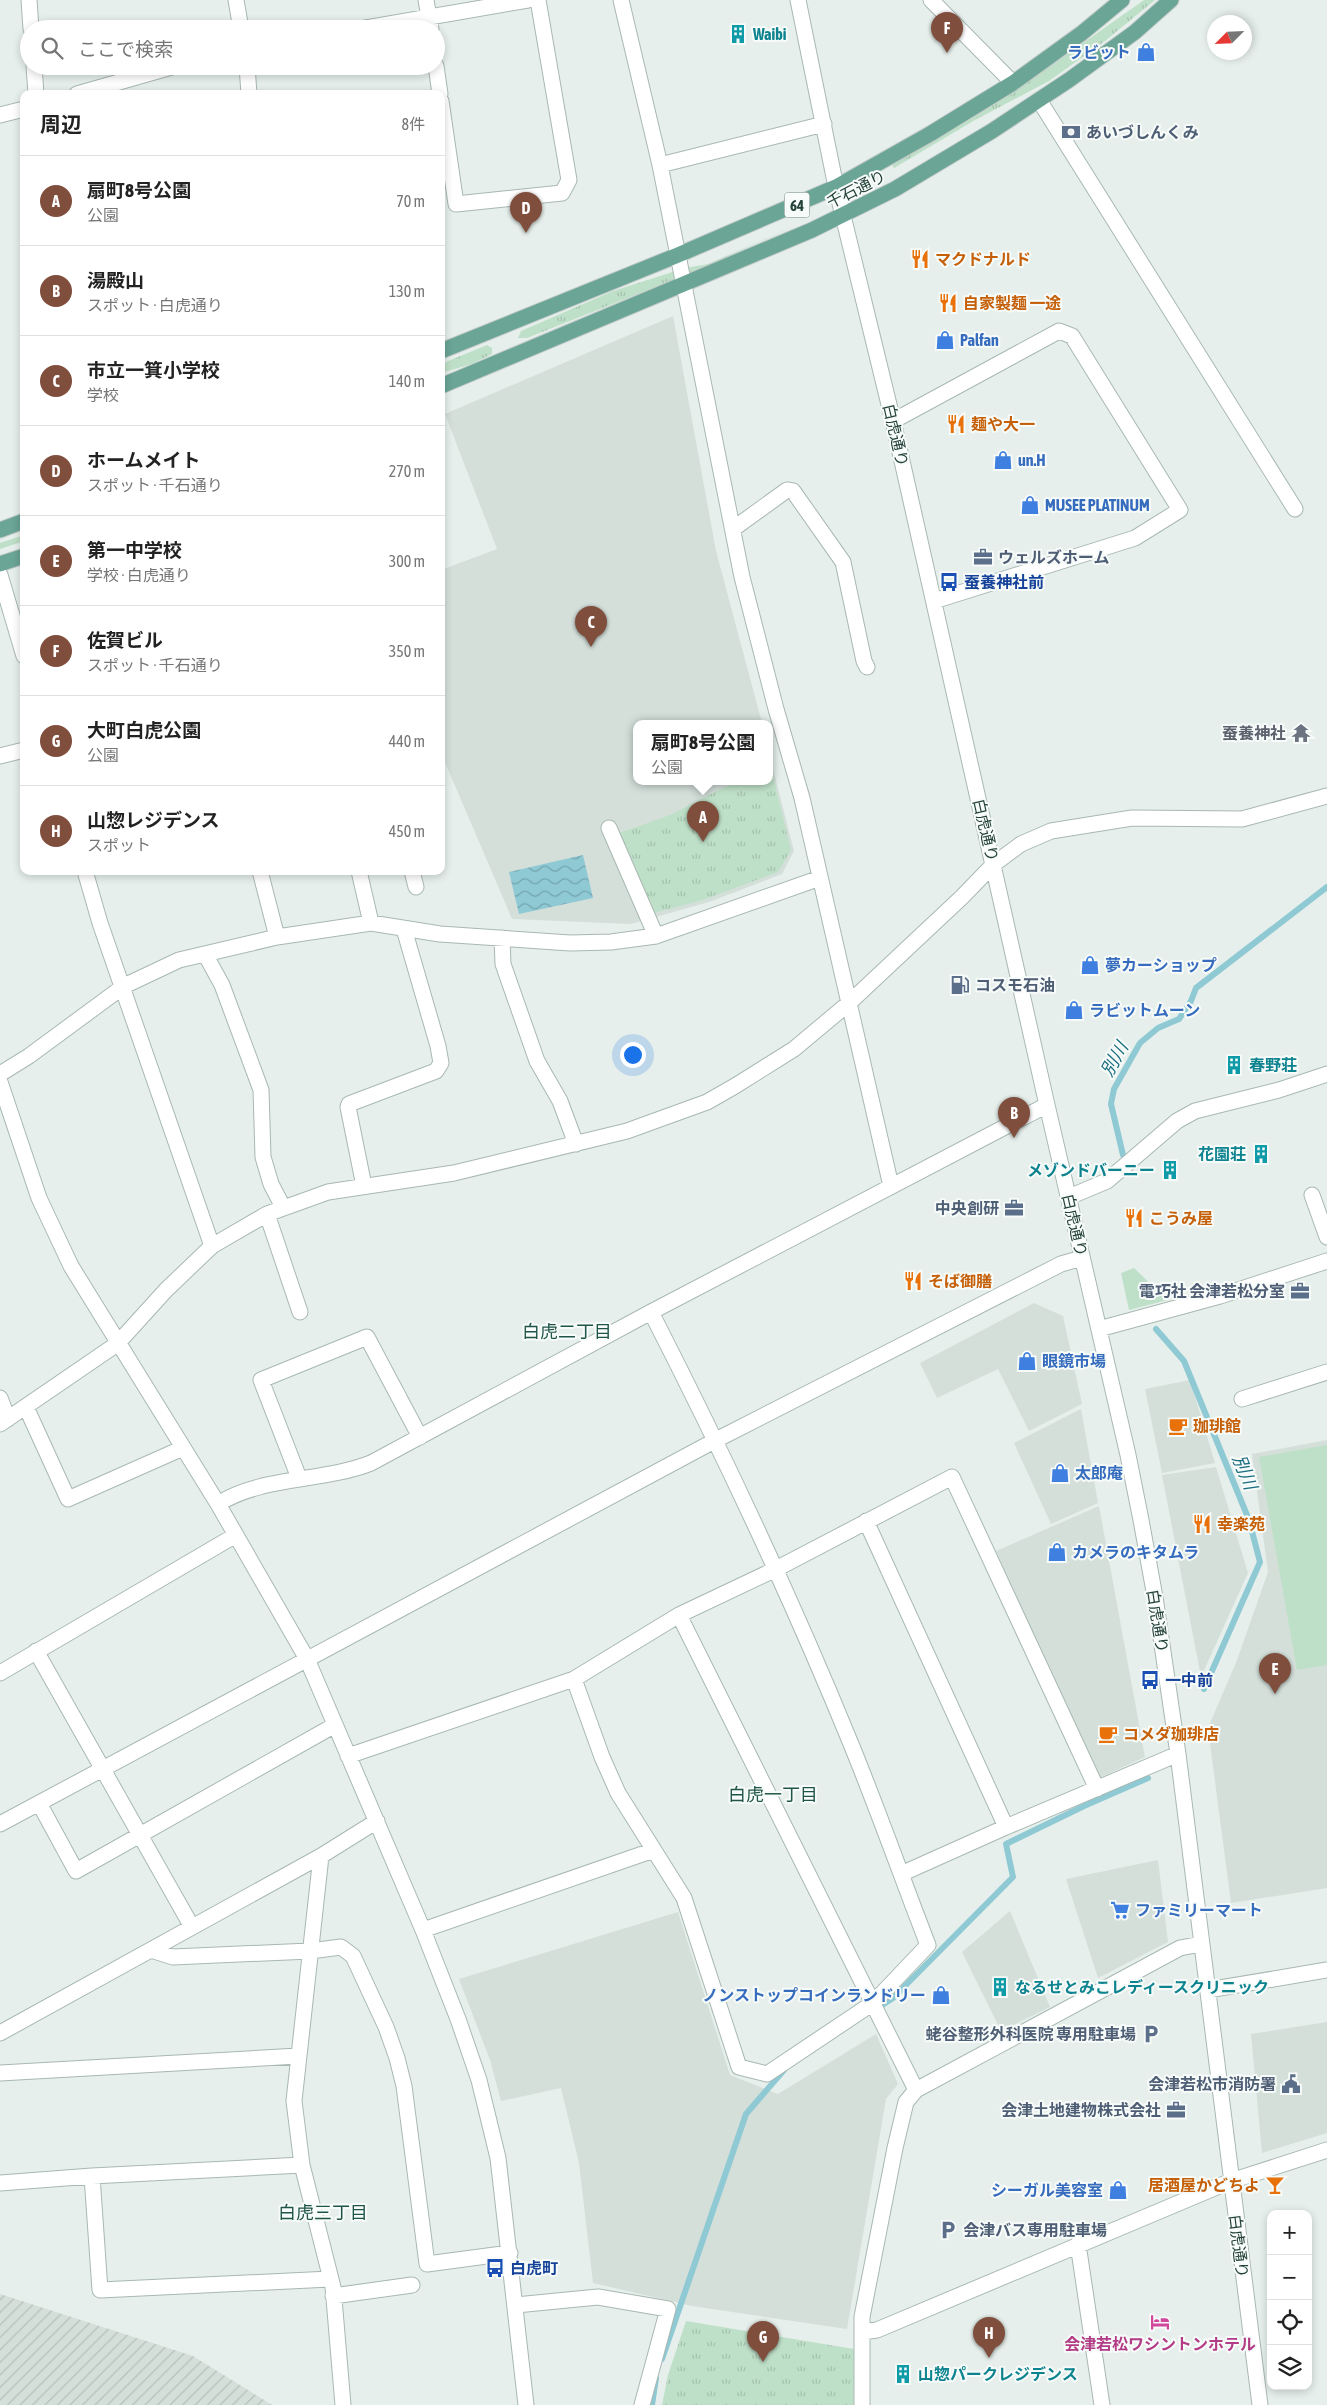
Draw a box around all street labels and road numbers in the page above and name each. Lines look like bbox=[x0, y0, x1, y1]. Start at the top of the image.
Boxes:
street label: 千石通り bbox=[823, 166, 889, 212]
road number: 64 bbox=[784, 192, 810, 218]
street label: 白虎通り bbox=[880, 402, 912, 468]
street label: 白虎通り bbox=[970, 797, 1002, 863]
street label: 白虎通り bbox=[1059, 1192, 1091, 1258]
street label: 白虎通り bbox=[1144, 1588, 1172, 1654]
street label: 白虎通り bbox=[1226, 2213, 1252, 2279]

